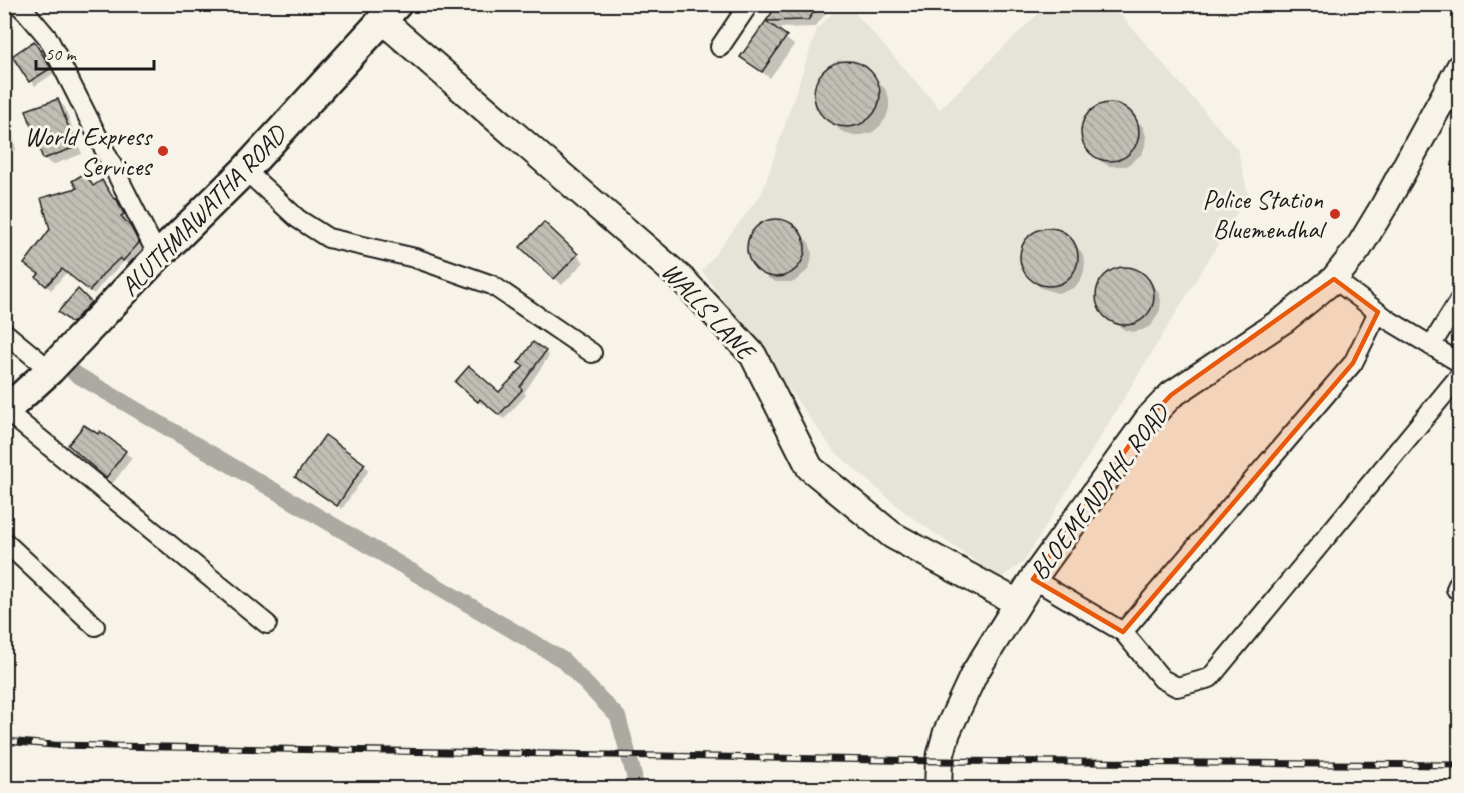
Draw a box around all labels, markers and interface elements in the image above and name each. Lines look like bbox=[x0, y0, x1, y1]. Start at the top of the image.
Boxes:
scale bar bbox=[36, 33, 154, 71]
text: 50 m bbox=[45, 43, 78, 65]
street label: ALUTHMAWATHA ROAD bbox=[113, 117, 295, 303]
place label: World Express Services bbox=[25, 120, 153, 183]
marker: World Express Services bbox=[156, 144, 170, 158]
place label: Police Station Bluemendhal bbox=[1202, 183, 1328, 246]
marker: Police Station Bluemendhal bbox=[1328, 207, 1342, 221]
street label: WALLS LANE bbox=[654, 255, 764, 369]
street label: BLOEMENDAHL ROAD bbox=[1022, 395, 1178, 586]

